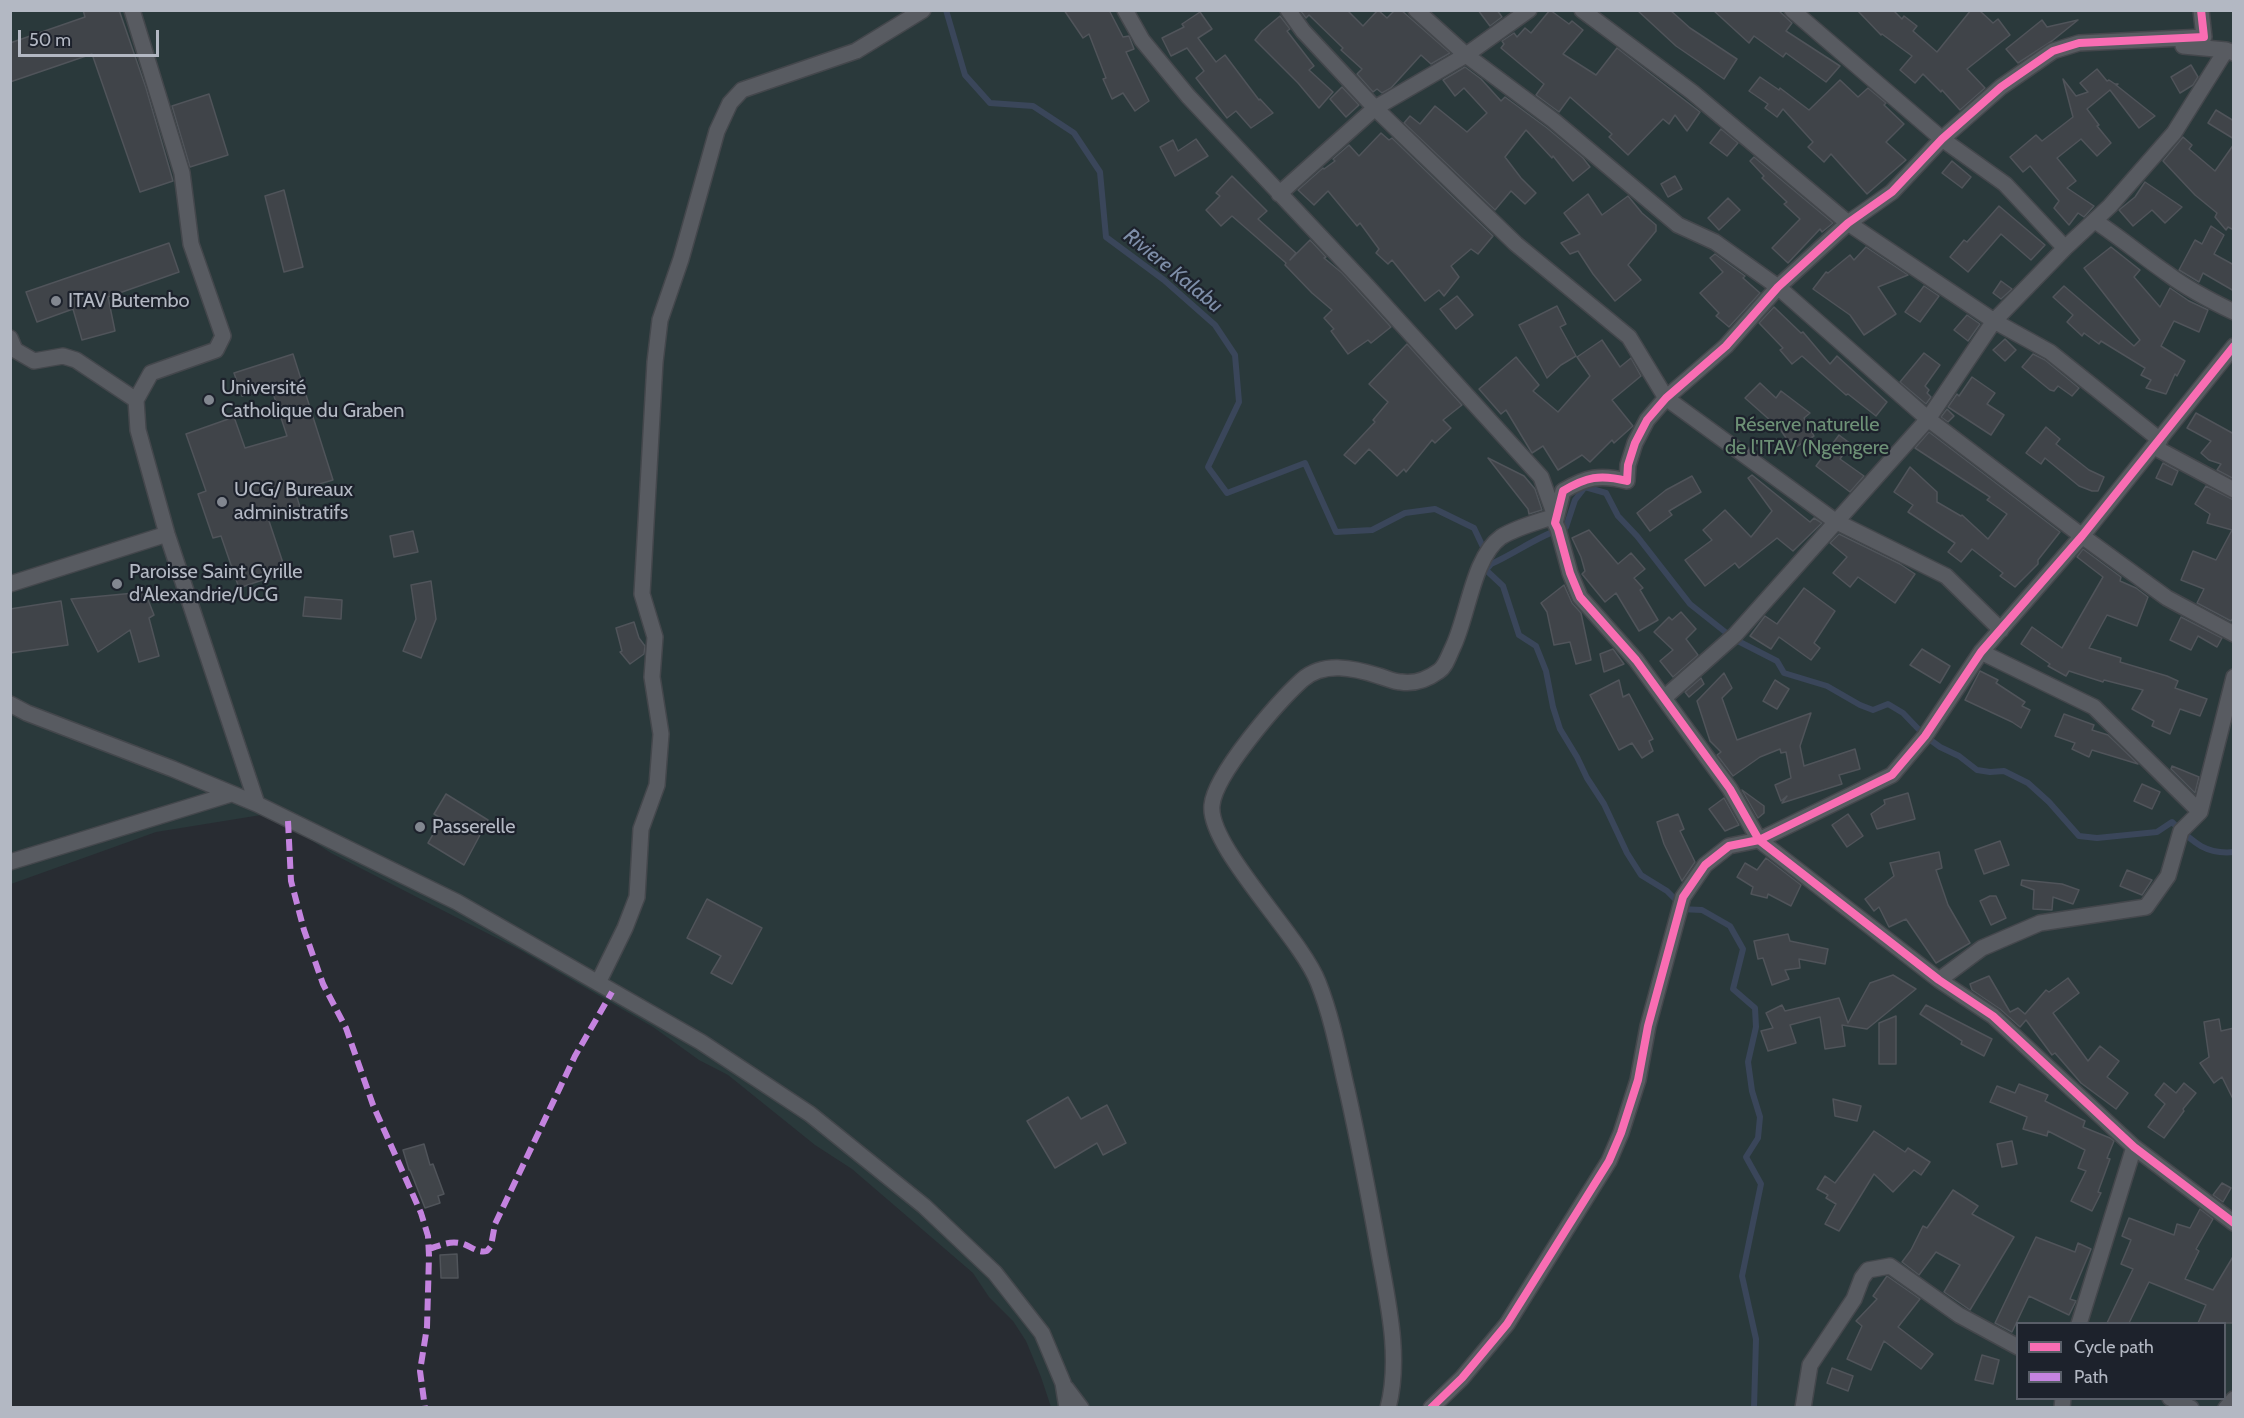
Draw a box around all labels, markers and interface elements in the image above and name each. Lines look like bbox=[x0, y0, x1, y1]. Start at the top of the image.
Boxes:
scale bar bbox=[21, 18, 162, 56]
text: 50 m bbox=[29, 29, 71, 51]
water label: Riviere Kalabu bbox=[1119, 223, 1227, 319]
place label: ITAV Butembo bbox=[68, 289, 190, 313]
marker: ITAV Butembo bbox=[49, 294, 63, 308]
place label: Université Catholique du Graben bbox=[221, 376, 404, 423]
marker: Université Catholique du Graben bbox=[202, 393, 216, 407]
park label: Réserve naturelle de l'ITAV (Ngengere bbox=[1725, 413, 1889, 460]
place label: UCG/ Bureaux administratifs bbox=[234, 478, 353, 525]
marker: UCG/ Bureaux administratifs bbox=[215, 495, 229, 509]
place label: Paroisse Saint Cyrille d'Alexandrie/UCG bbox=[129, 560, 303, 607]
marker: Paroisse Saint Cyrille d'Alexandrie/UCG bbox=[110, 577, 124, 591]
place label: Passerelle bbox=[432, 815, 515, 839]
marker: Passerelle bbox=[413, 820, 427, 834]
legend bbox=[2016, 1322, 2226, 1400]
text: Cycle path bbox=[2074, 1336, 2154, 1358]
text: Path bbox=[2074, 1366, 2108, 1388]

